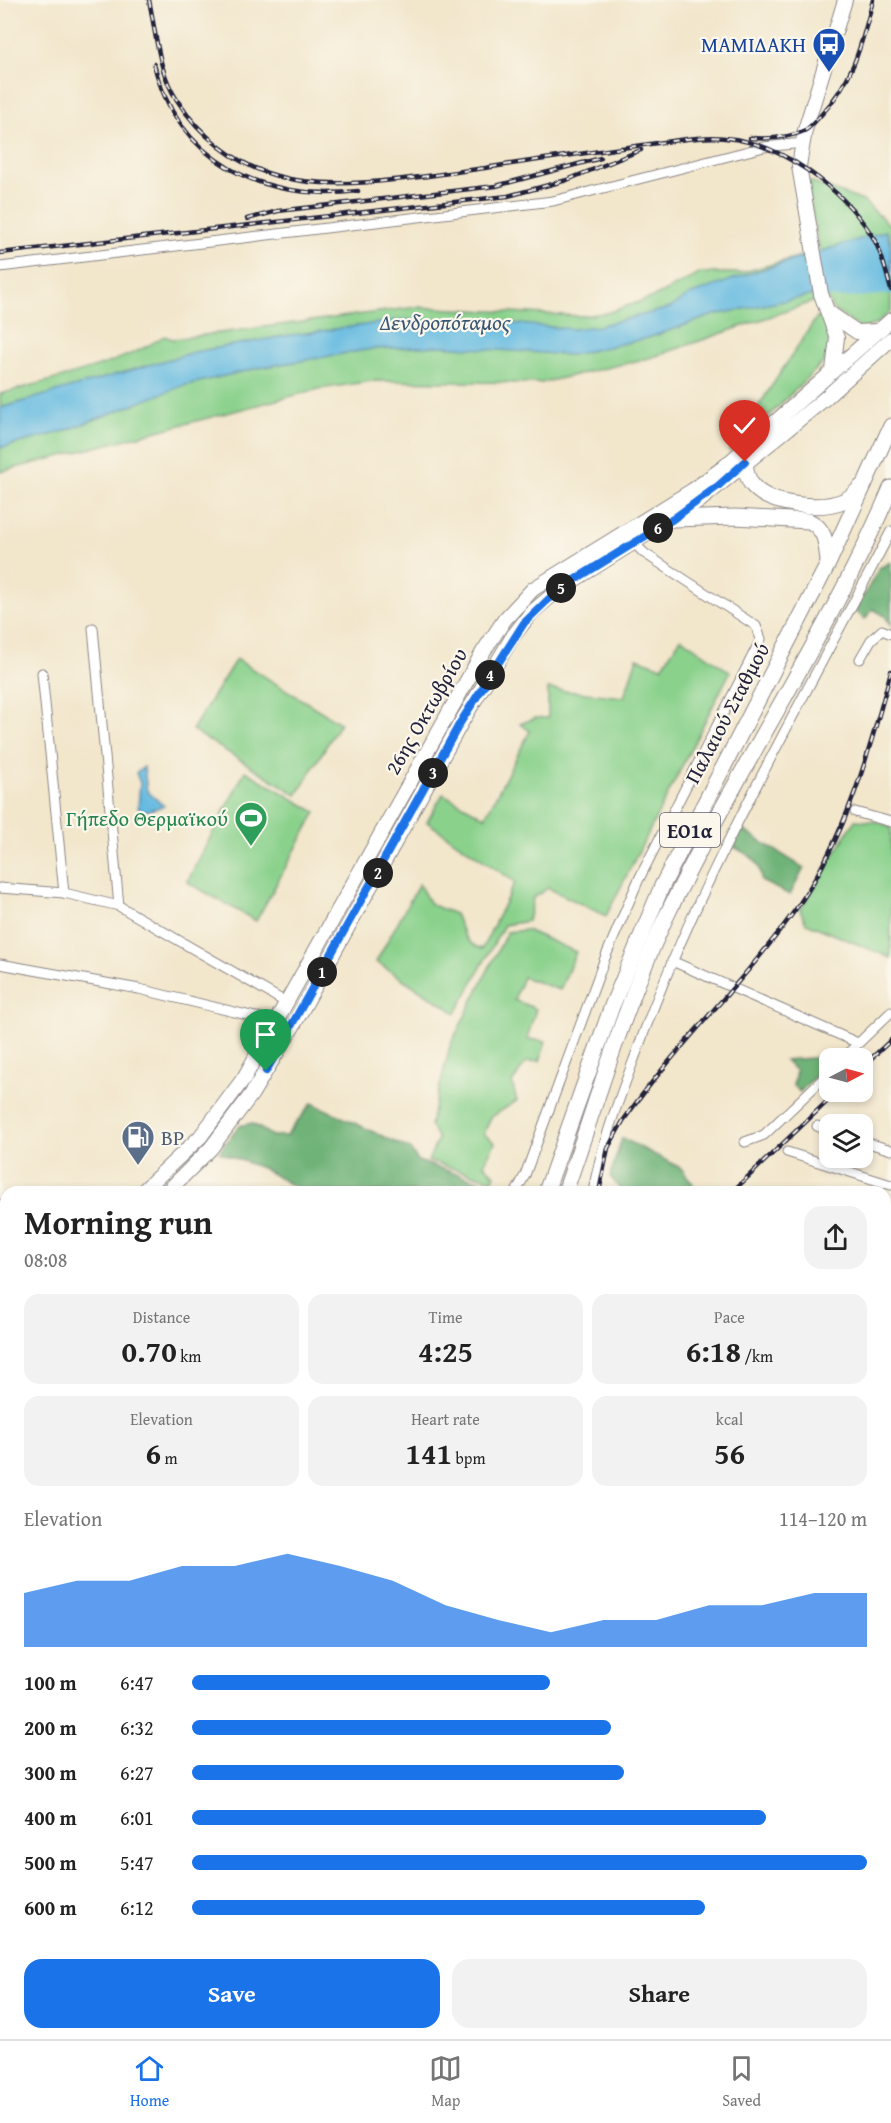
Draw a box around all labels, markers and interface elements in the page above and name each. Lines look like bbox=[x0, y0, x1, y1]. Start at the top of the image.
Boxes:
bus stop icon: ΜΑΜΙΔΑΚΗ bbox=[811, 26, 847, 73]
place label: ΜΑΜΙΔΑΚΗ bbox=[701, 29, 806, 60]
water label: Δενδροπόταμος bbox=[379, 306, 512, 338]
pin bbox=[719, 400, 770, 462]
icon: check bbox=[728, 409, 761, 442]
pin: 6 bbox=[643, 513, 673, 543]
text: 6 bbox=[654, 516, 662, 540]
pin: 5 bbox=[546, 573, 576, 603]
text: 5 bbox=[557, 576, 565, 600]
street label: Παλαιού Σταθμού bbox=[677, 637, 777, 789]
street label: 26ης Οκτωβρίου bbox=[377, 642, 475, 780]
pin: 4 bbox=[475, 660, 505, 690]
text: 4 bbox=[486, 663, 494, 687]
pin: 3 bbox=[418, 758, 448, 788]
text: 3 bbox=[429, 761, 437, 785]
sports icon: Γήπεδο Θερμαϊκού bbox=[233, 800, 269, 847]
place label: Γήπεδο Θερμαϊκού bbox=[66, 803, 228, 834]
road number: ΕΟ1α bbox=[660, 813, 720, 847]
pin: 2 bbox=[363, 858, 393, 888]
text: 2 bbox=[374, 861, 382, 885]
pin: 1 bbox=[307, 957, 337, 987]
text: 1 bbox=[318, 960, 326, 984]
pin bbox=[240, 1009, 291, 1071]
icon: arrive bbox=[249, 1018, 282, 1051]
north arrow bbox=[819, 1048, 873, 1102]
map controls bbox=[819, 1048, 873, 1168]
button: layers bbox=[819, 1114, 873, 1168]
fuel station icon: BP bbox=[120, 1119, 156, 1166]
place label: BP bbox=[161, 1122, 184, 1153]
text: Morning run bbox=[24, 1198, 213, 1246]
button: share bbox=[804, 1206, 867, 1269]
text: 08:08 bbox=[24, 1245, 67, 1274]
text: Distance bbox=[133, 1305, 190, 1329]
text: Time bbox=[428, 1305, 463, 1329]
text: Pace bbox=[714, 1305, 745, 1329]
text: 0.70 bbox=[122, 1329, 177, 1373]
text: 4:25 bbox=[418, 1329, 473, 1373]
text: 6:18 bbox=[686, 1329, 741, 1373]
text: km bbox=[177, 1344, 201, 1368]
text: /km bbox=[741, 1344, 773, 1368]
text: Elevation bbox=[130, 1407, 193, 1431]
text: Heart rate bbox=[411, 1407, 480, 1431]
text: kcal bbox=[716, 1407, 743, 1431]
text: 6 bbox=[145, 1431, 161, 1475]
text: 141 bbox=[405, 1431, 452, 1475]
text: 56 bbox=[714, 1431, 745, 1475]
text: m bbox=[161, 1446, 178, 1470]
text: bpm bbox=[452, 1446, 486, 1470]
text: Elevation bbox=[24, 1504, 102, 1533]
text: 114–120 m bbox=[779, 1504, 867, 1533]
text: 100 m bbox=[24, 1668, 77, 1697]
text: 6:47 bbox=[120, 1668, 154, 1697]
text: 200 m bbox=[24, 1713, 77, 1742]
text: 6:32 bbox=[120, 1713, 154, 1742]
text: 300 m bbox=[24, 1758, 77, 1787]
text: 6:27 bbox=[120, 1758, 154, 1787]
text: 400 m bbox=[24, 1803, 77, 1832]
text: 6:01 bbox=[120, 1803, 154, 1832]
text: 500 m bbox=[24, 1848, 77, 1877]
text: 5:47 bbox=[120, 1848, 154, 1877]
text: 600 m bbox=[24, 1893, 77, 1922]
text: 6:12 bbox=[120, 1893, 154, 1922]
button: Save bbox=[24, 1959, 440, 2028]
button: Share bbox=[452, 1959, 867, 2028]
tab: Home bbox=[130, 2052, 169, 2112]
tab: Map bbox=[429, 2052, 462, 2112]
tab: Saved bbox=[722, 2052, 761, 2112]

